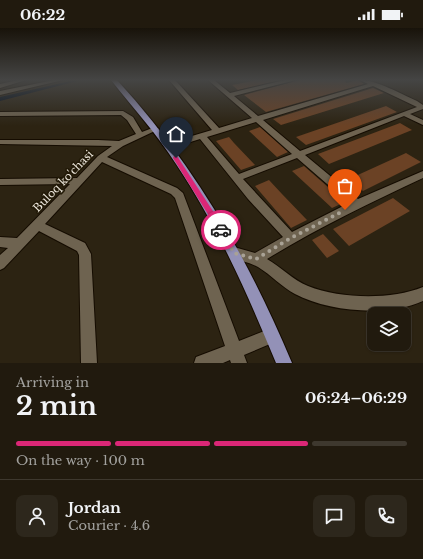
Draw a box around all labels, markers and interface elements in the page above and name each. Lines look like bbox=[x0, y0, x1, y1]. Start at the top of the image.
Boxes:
text: 06:22 bbox=[20, 5, 65, 24]
pin bbox=[159, 117, 193, 158]
icon: home bbox=[165, 123, 187, 145]
street label: Buloq ko'chasi bbox=[30, 147, 96, 215]
pin bbox=[328, 169, 362, 210]
icon: bag bbox=[334, 175, 356, 197]
courier bbox=[201, 210, 241, 250]
icon: car bbox=[210, 219, 232, 241]
map controls bbox=[367, 307, 411, 351]
button: layers bbox=[367, 307, 411, 351]
text: Arriving in bbox=[16, 374, 89, 391]
text: 06:24–06:29 bbox=[305, 388, 407, 407]
text: 2 min bbox=[16, 390, 97, 422]
text: On the way · 100 m bbox=[16, 452, 145, 469]
button: person bbox=[16, 495, 58, 537]
button: chat bbox=[313, 495, 355, 537]
button: phone bbox=[365, 495, 407, 537]
text: Jordan bbox=[68, 498, 121, 517]
text: Courier · 4.6 bbox=[68, 517, 150, 534]

